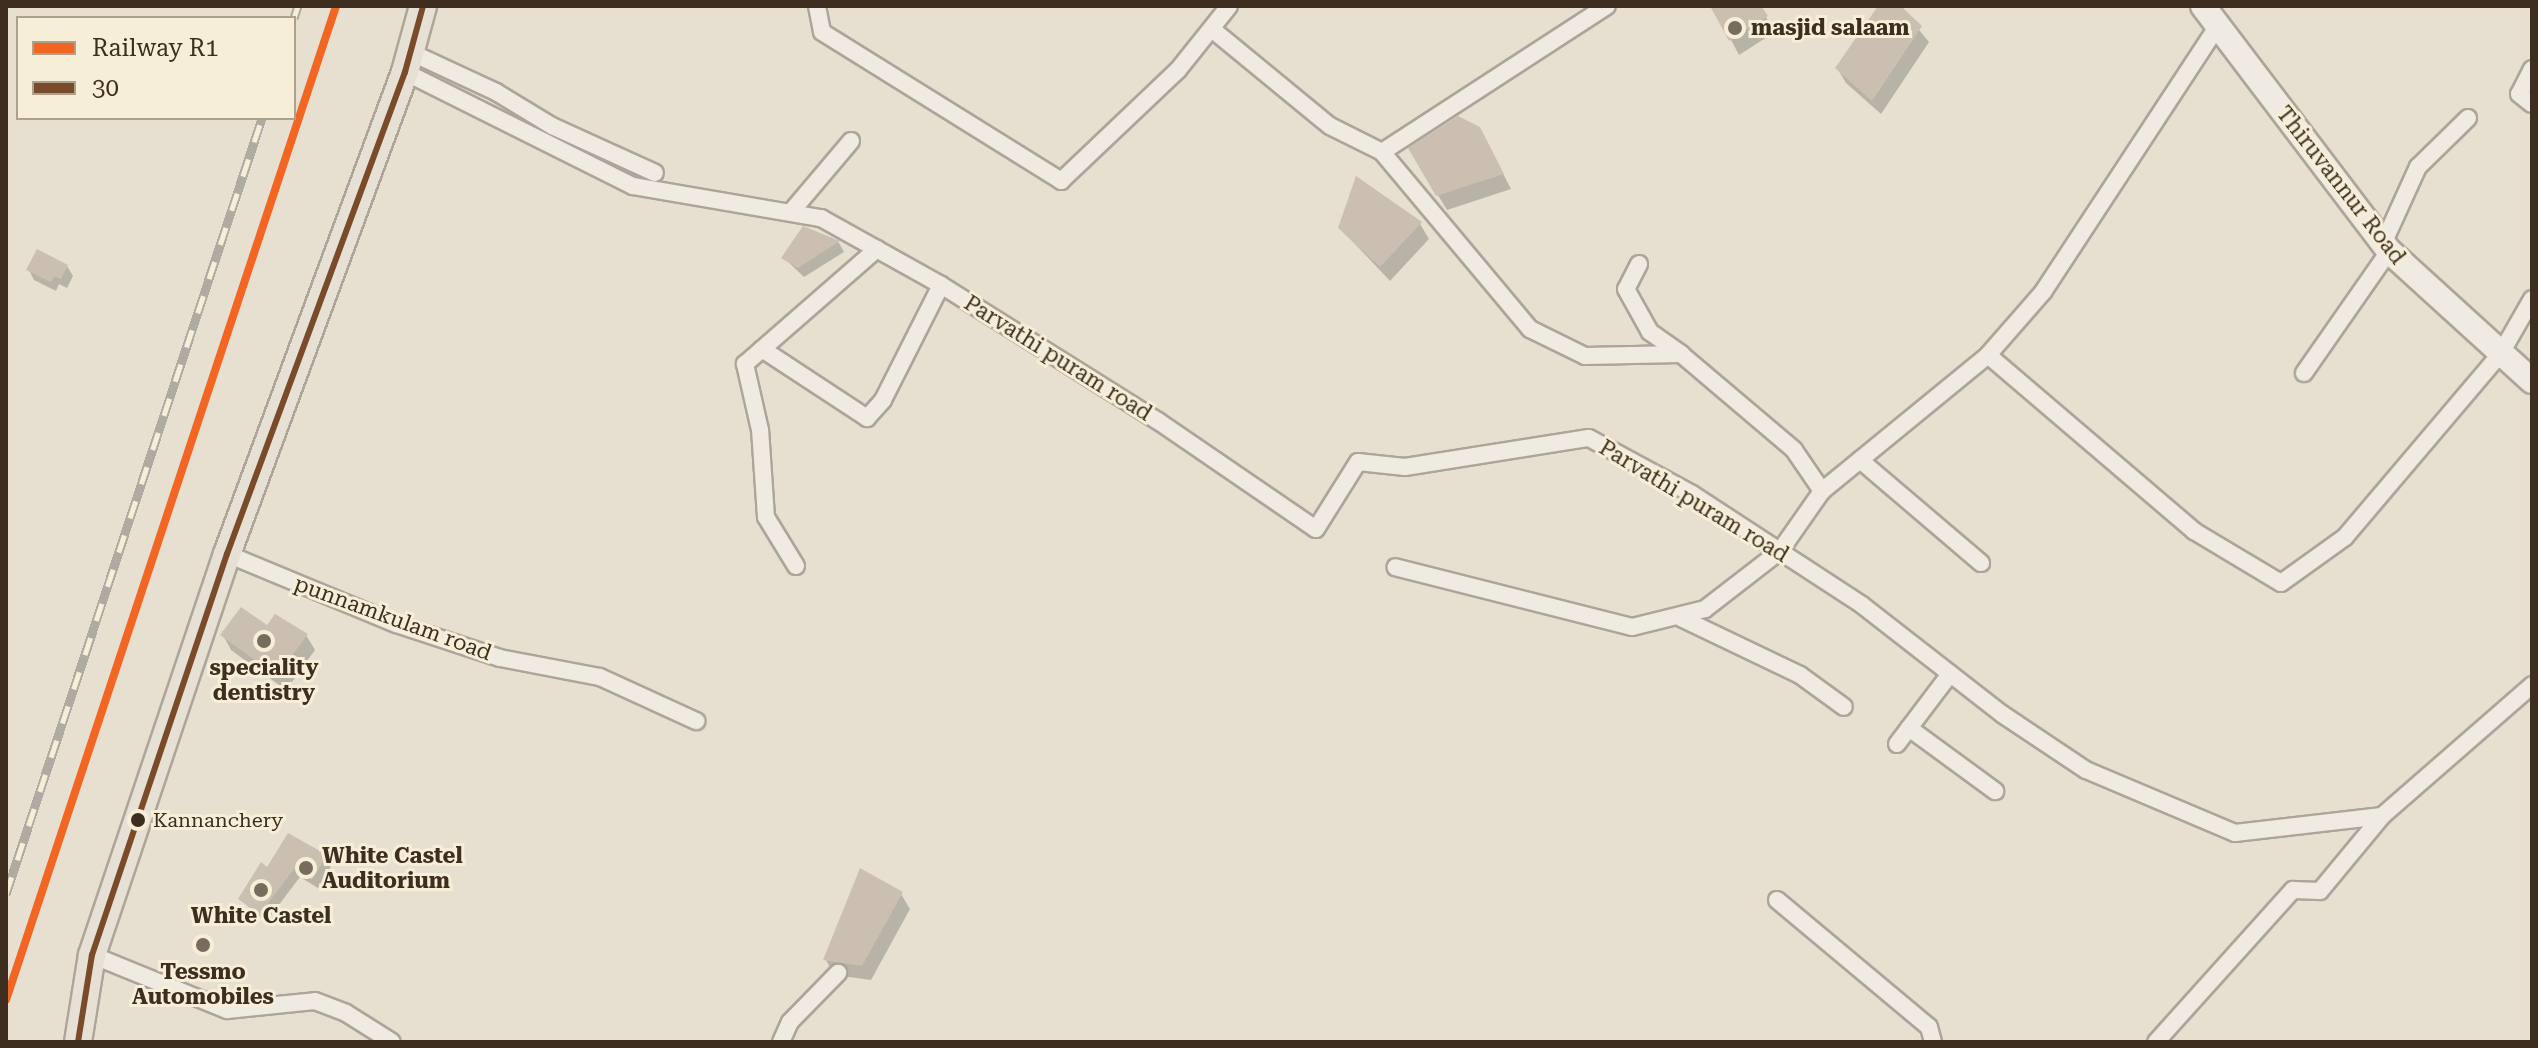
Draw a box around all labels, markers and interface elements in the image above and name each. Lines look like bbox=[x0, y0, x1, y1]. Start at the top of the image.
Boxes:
place label: masjid salaam bbox=[1751, 15, 1910, 41]
legend bbox=[16, 16, 296, 120]
marker: masjid salaam bbox=[1726, 19, 1744, 37]
text: Railway R1 bbox=[92, 34, 219, 62]
text: 30 bbox=[92, 74, 119, 102]
street label: Thiruvannur Road bbox=[2271, 101, 2411, 269]
street label: Parvathi puram road bbox=[959, 289, 1157, 427]
street label: Parvathi puram road bbox=[1594, 434, 1794, 568]
street label: punnamkulam road bbox=[291, 570, 495, 666]
marker: speciality dentistry bbox=[255, 632, 273, 650]
place label: speciality dentistry bbox=[209, 654, 319, 706]
place label: Kannanchery bbox=[153, 808, 283, 832]
marker: Kannanchery bbox=[130, 812, 146, 828]
place label: White Castel Auditorium bbox=[322, 842, 463, 894]
marker: White Castel Auditorium bbox=[297, 859, 315, 877]
marker: White Castel bbox=[252, 881, 270, 899]
place label: White Castel bbox=[191, 903, 331, 929]
marker: Tessmo Automobiles bbox=[194, 936, 212, 954]
place label: Tessmo Automobiles bbox=[132, 958, 274, 1010]

